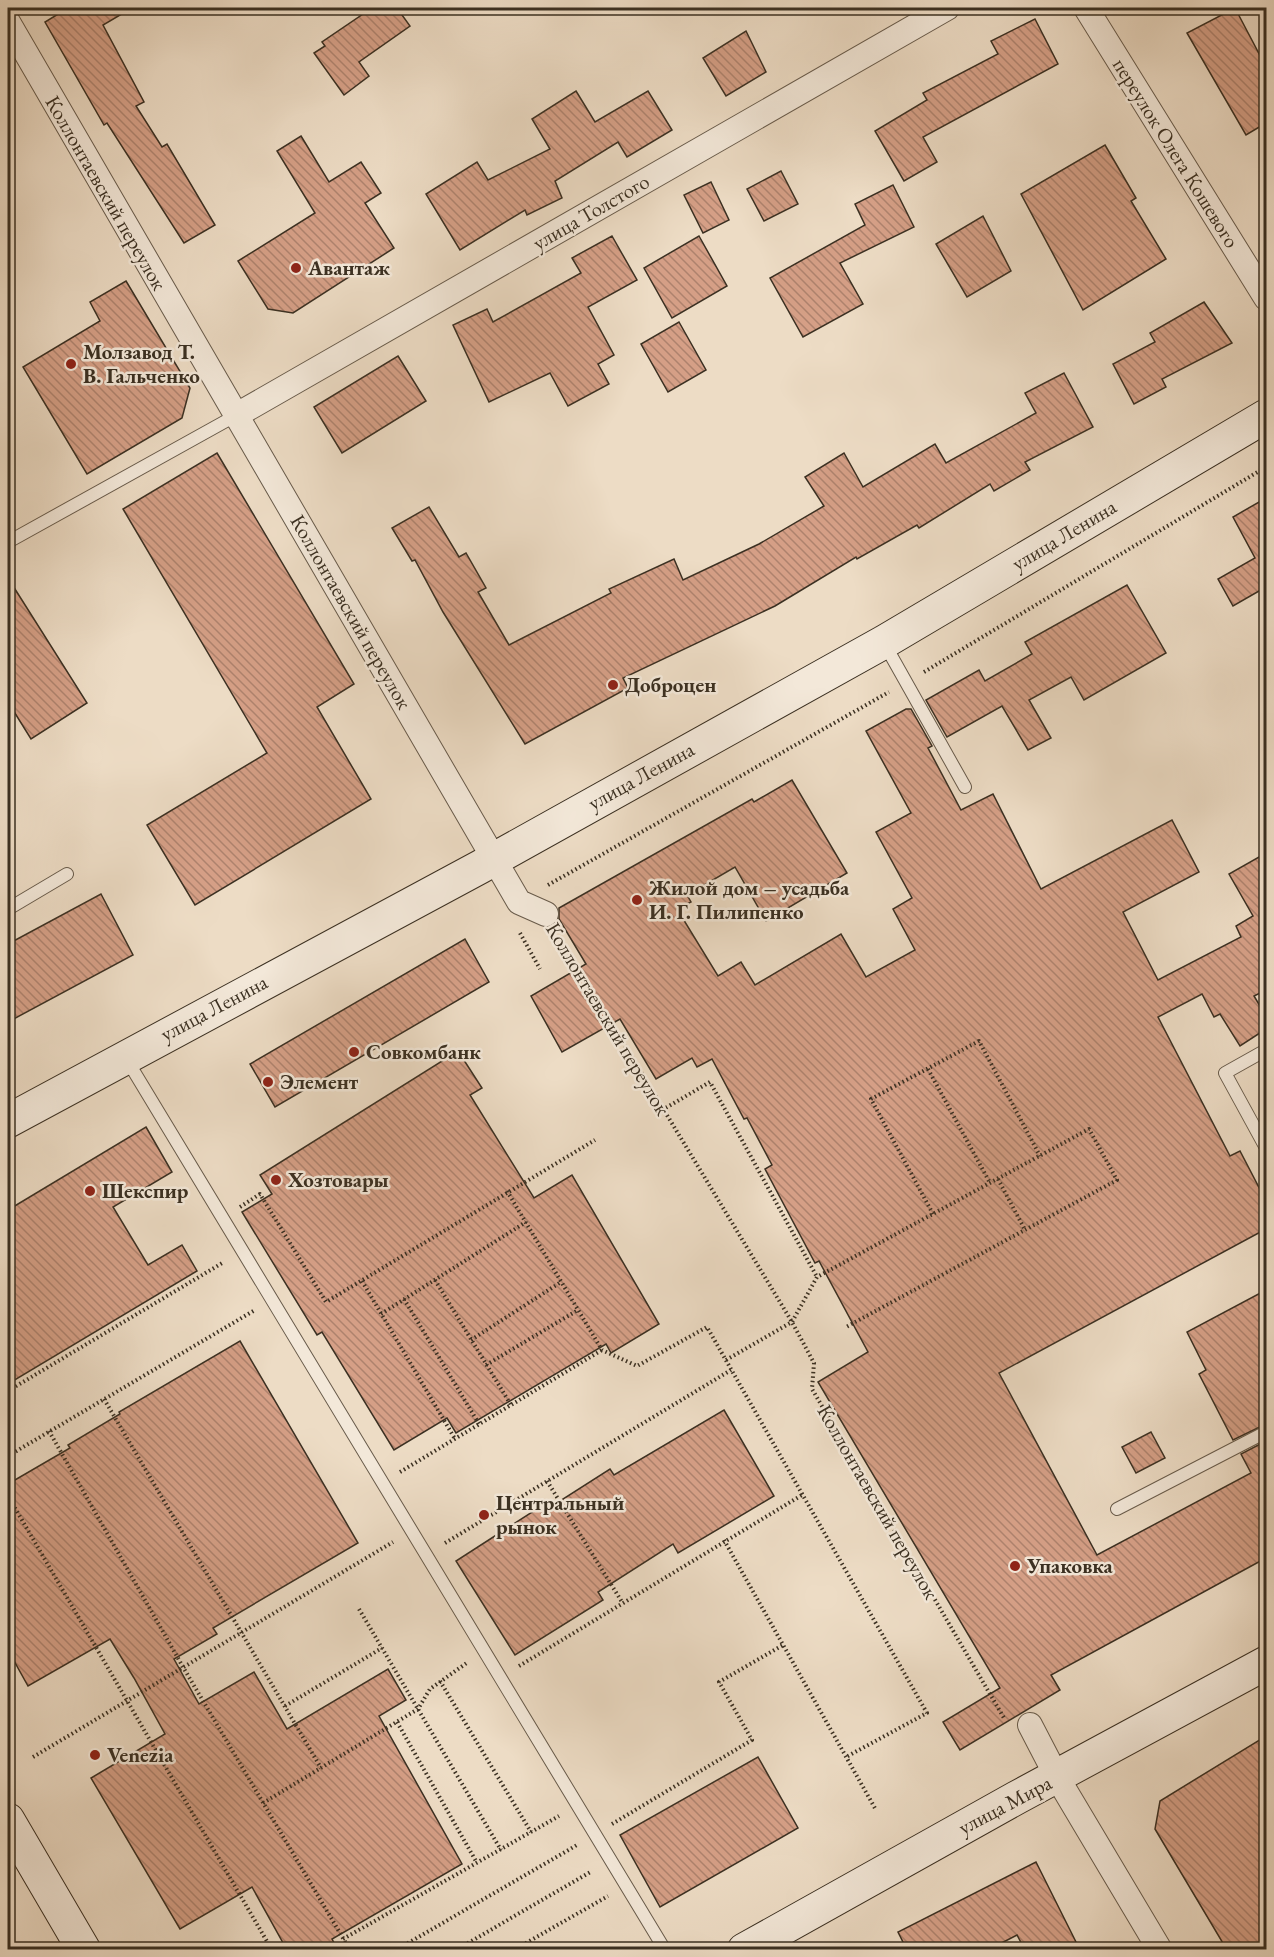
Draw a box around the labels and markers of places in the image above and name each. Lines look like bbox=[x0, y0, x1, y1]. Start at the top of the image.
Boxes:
place label: Авантаж bbox=[307, 254, 390, 281]
marker: Авантаж bbox=[289, 261, 303, 275]
place label: Молзавод Т. В. Гальченко bbox=[83, 338, 200, 389]
marker: Молзавод Т. В. Гальченко bbox=[64, 357, 78, 371]
place label: Доброцен bbox=[625, 671, 716, 698]
marker: Доброцен bbox=[606, 678, 620, 692]
place label: Жилой дом – усадьба И. Г. Пилипенко bbox=[648, 874, 850, 925]
marker: Жилой дом – усадьба И. Г. Пилипенко bbox=[630, 893, 644, 907]
place label: Совкомбанк bbox=[366, 1038, 481, 1065]
marker: Совкомбанк bbox=[347, 1045, 361, 1059]
place label: Элемент bbox=[280, 1068, 359, 1095]
marker: Элемент bbox=[261, 1075, 275, 1089]
place label: Хозтовары bbox=[287, 1166, 389, 1193]
marker: Хозтовары bbox=[269, 1173, 283, 1187]
place label: Шекспир bbox=[102, 1177, 189, 1204]
marker: Шекспир bbox=[83, 1184, 97, 1198]
place label: Центральный рынок bbox=[496, 1489, 624, 1540]
marker: Центральный рынок bbox=[477, 1508, 491, 1522]
place label: Упаковка bbox=[1026, 1552, 1114, 1579]
marker: Упаковка bbox=[1008, 1559, 1022, 1573]
place label: Venezia bbox=[107, 1741, 174, 1768]
marker: Venezia bbox=[88, 1748, 102, 1762]

